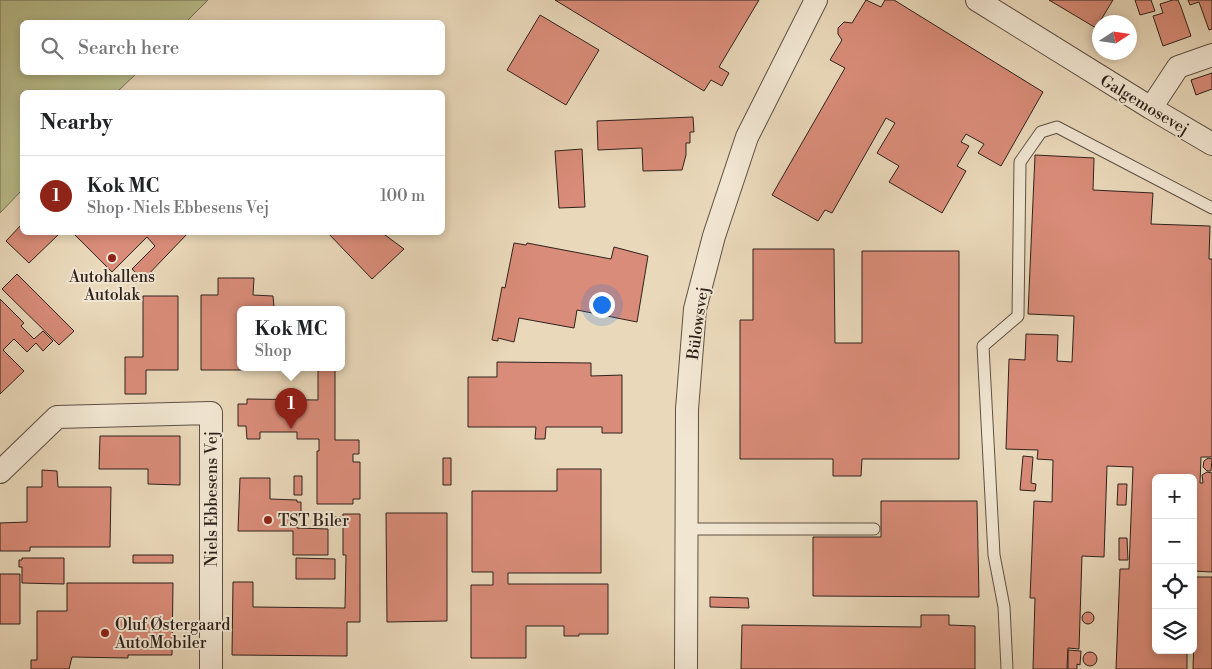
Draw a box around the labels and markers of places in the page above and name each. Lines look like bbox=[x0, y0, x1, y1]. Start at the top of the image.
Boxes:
marker: Autohallens Autolak bbox=[106, 252, 118, 264]
place label: Autohallens Autolak bbox=[68, 267, 155, 305]
pin: 1 bbox=[275, 388, 307, 429]
place label: TST Biler bbox=[278, 511, 349, 531]
marker: TST Biler bbox=[262, 514, 274, 526]
place label: Oluf Østergaard AutoMobiler bbox=[114, 615, 230, 653]
marker: Oluf Østergaard AutoMobiler bbox=[99, 627, 111, 639]

